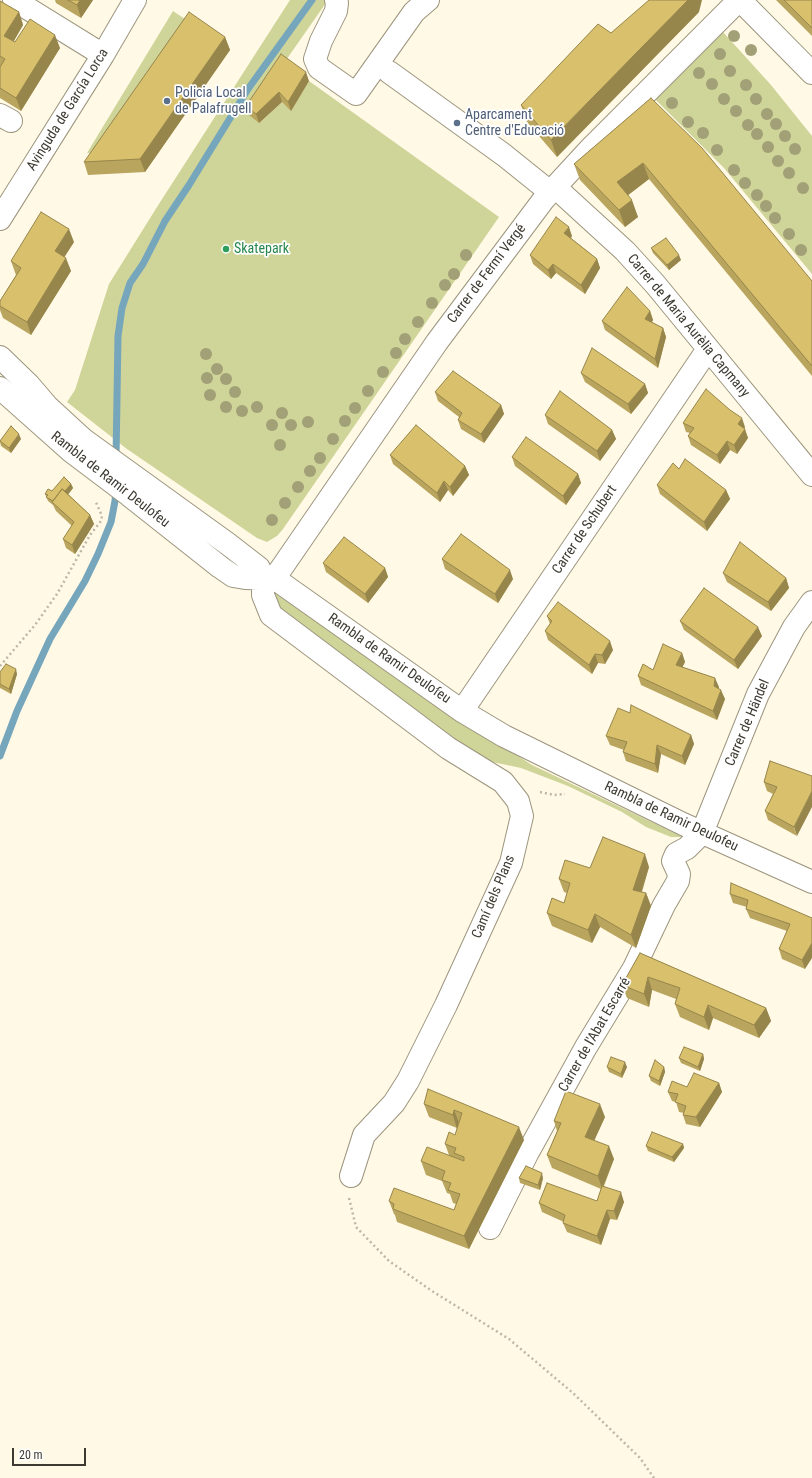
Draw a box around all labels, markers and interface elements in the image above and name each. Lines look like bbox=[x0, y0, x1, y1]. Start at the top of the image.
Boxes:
street label: Avinguda de García Lorca bbox=[24, 46, 112, 174]
place label: Policia Local de Palafrugell bbox=[175, 85, 251, 118]
marker: Policia Local de Palafrugell bbox=[162, 96, 172, 106]
place label: Aparcament Centre d'Educació bbox=[465, 107, 564, 140]
marker: Aparcament Centre d'Educació bbox=[452, 118, 462, 128]
street label: Carrer de Fermí Vergé bbox=[444, 221, 530, 327]
place label: Skatepark bbox=[234, 241, 289, 257]
marker: Skatepark bbox=[221, 244, 231, 254]
street label: Carrer de Maria Aurèlia Capmany bbox=[623, 251, 753, 401]
street label: Rambla de Ramir Deulofeu bbox=[47, 428, 173, 532]
street label: Carrer de Schubert bbox=[549, 482, 621, 578]
street label: Rambla de Ramir Deulofeu bbox=[324, 610, 454, 708]
street label: Carrer de Händel bbox=[722, 677, 774, 769]
street label: Rambla de Ramir Deulofeu bbox=[601, 779, 741, 855]
street label: Camí dels Plans bbox=[469, 853, 519, 941]
street label: Carrer de l'Abat Escarré bbox=[555, 975, 635, 1095]
scale bar bbox=[14, 1440, 88, 1466]
text: 20 m bbox=[19, 1448, 43, 1462]

